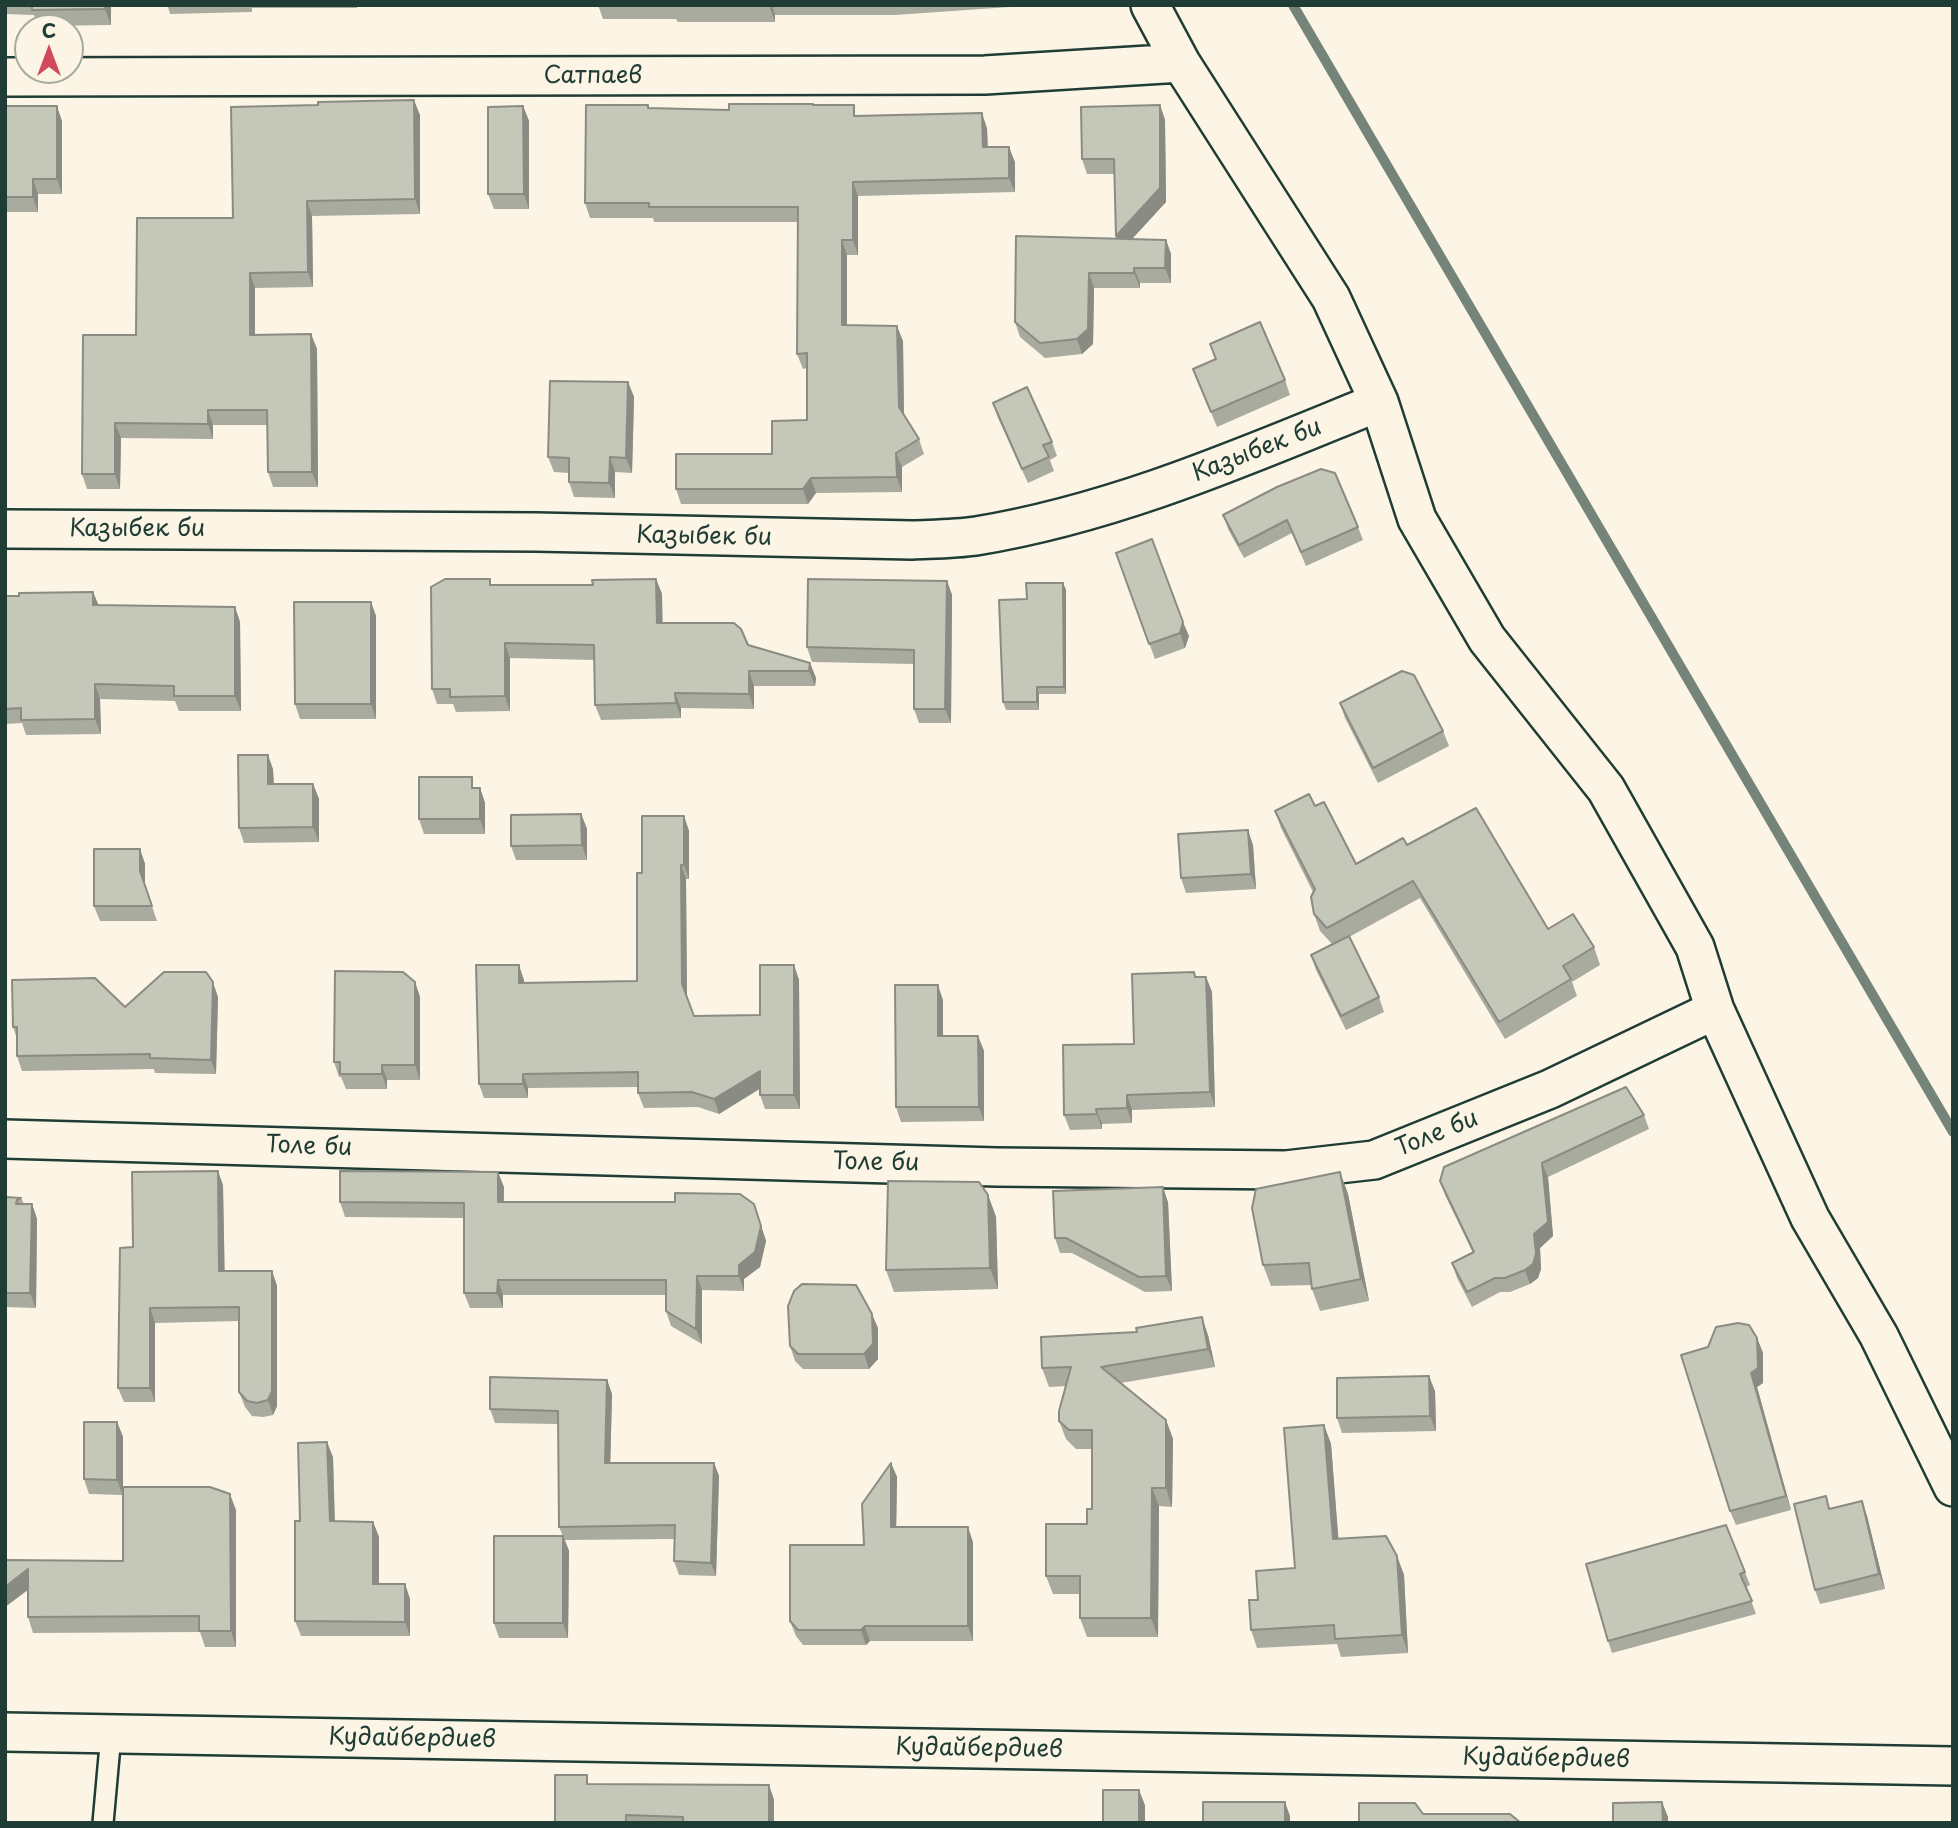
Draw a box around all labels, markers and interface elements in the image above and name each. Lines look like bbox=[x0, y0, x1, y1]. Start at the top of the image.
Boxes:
north arrow bbox=[14, 14, 84, 84]
text: С bbox=[42, 16, 56, 44]
street label: Сатпаев bbox=[544, 62, 642, 90]
street label: Казыбек би bbox=[1188, 413, 1326, 489]
street label: Казыбек би bbox=[69, 515, 205, 543]
street label: Казыбек би bbox=[636, 521, 772, 553]
street label: Толе би bbox=[1392, 1104, 1482, 1164]
street label: Толе би bbox=[265, 1131, 353, 1163]
street label: Толе би bbox=[833, 1148, 919, 1178]
street label: Кудайбердиев bbox=[328, 1723, 496, 1755]
street label: Кудайбердиев bbox=[895, 1733, 1063, 1765]
street label: Кудайбердиев bbox=[1462, 1743, 1630, 1775]

